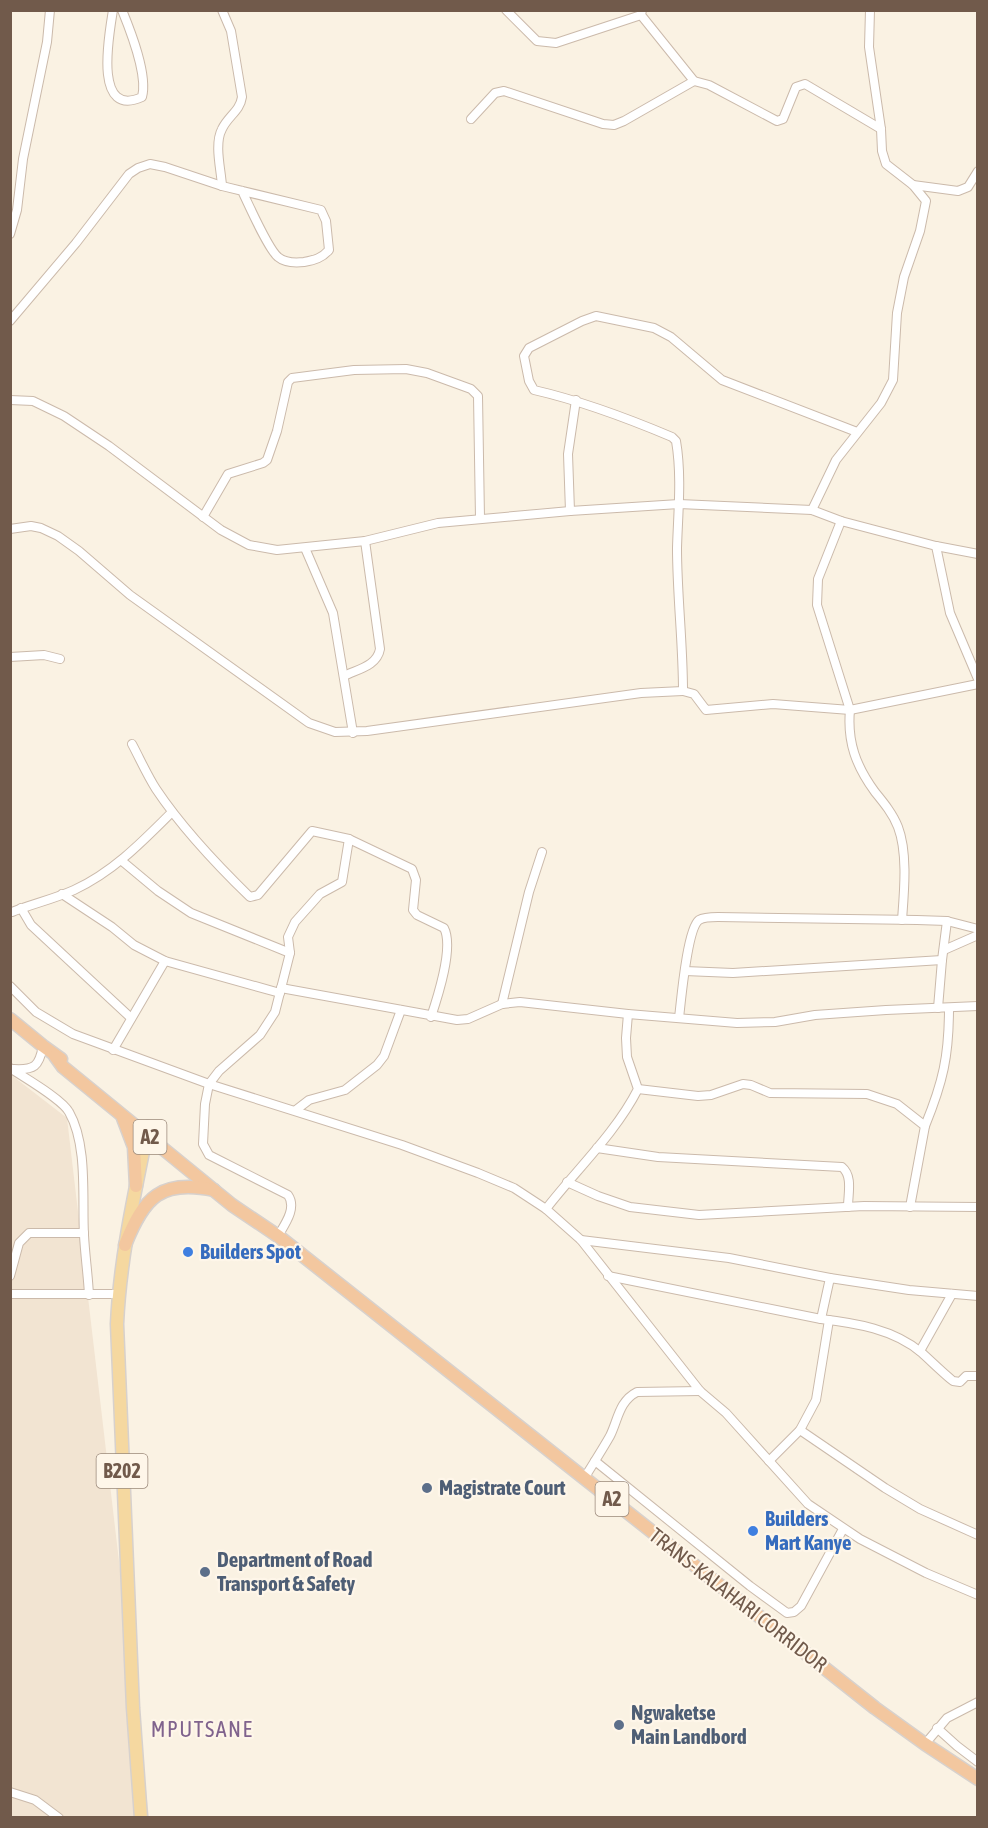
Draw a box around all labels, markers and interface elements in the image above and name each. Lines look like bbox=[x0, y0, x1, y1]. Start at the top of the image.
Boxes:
road number: A2 bbox=[134, 1120, 166, 1154]
place label: Builders Spot bbox=[200, 1239, 301, 1263]
marker: Builders Spot bbox=[181, 1245, 195, 1259]
road number: B202 bbox=[96, 1454, 148, 1488]
place label: Magistrate Court bbox=[439, 1475, 565, 1499]
marker: Magistrate Court bbox=[420, 1481, 434, 1495]
road number: A2 bbox=[596, 1482, 628, 1516]
place label: Builders Mart Kanye bbox=[765, 1506, 852, 1554]
street label: TRANS-KALAHARI CORRIDOR bbox=[645, 1522, 833, 1676]
marker: Builders Mart Kanye bbox=[746, 1524, 760, 1538]
place label: Department of Road Transport & Safety bbox=[217, 1547, 372, 1595]
marker: Department of Road Transport & Safety bbox=[198, 1565, 212, 1579]
place label: Ngwaketse Main Landbord bbox=[631, 1700, 747, 1748]
district label: MPUTSANE bbox=[151, 1716, 253, 1742]
marker: Ngwaketse Main Landbord bbox=[612, 1718, 626, 1732]

